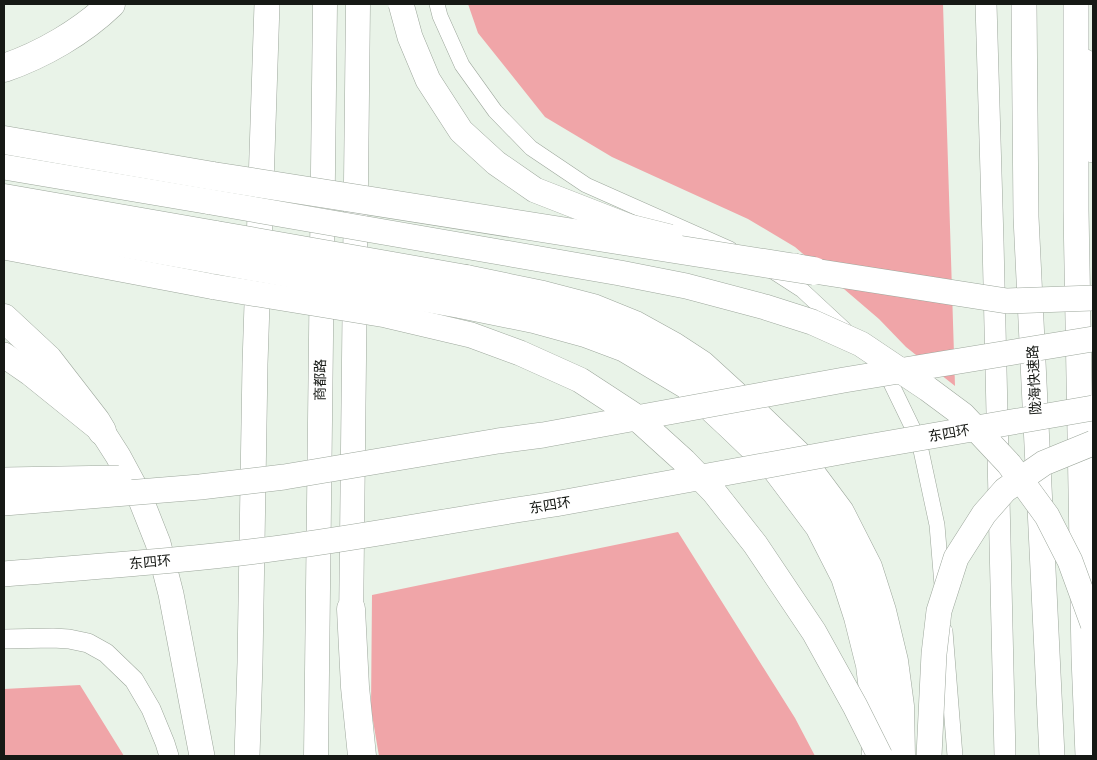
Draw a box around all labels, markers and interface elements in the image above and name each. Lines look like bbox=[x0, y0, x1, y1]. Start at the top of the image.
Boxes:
street label: 陇海快速路 bbox=[1022, 345, 1045, 415]
street label: 商都路 bbox=[310, 359, 329, 401]
street label: 东四环 bbox=[927, 420, 971, 446]
street label: 东四环 bbox=[528, 492, 572, 517]
street label: 东四环 bbox=[128, 550, 172, 573]

